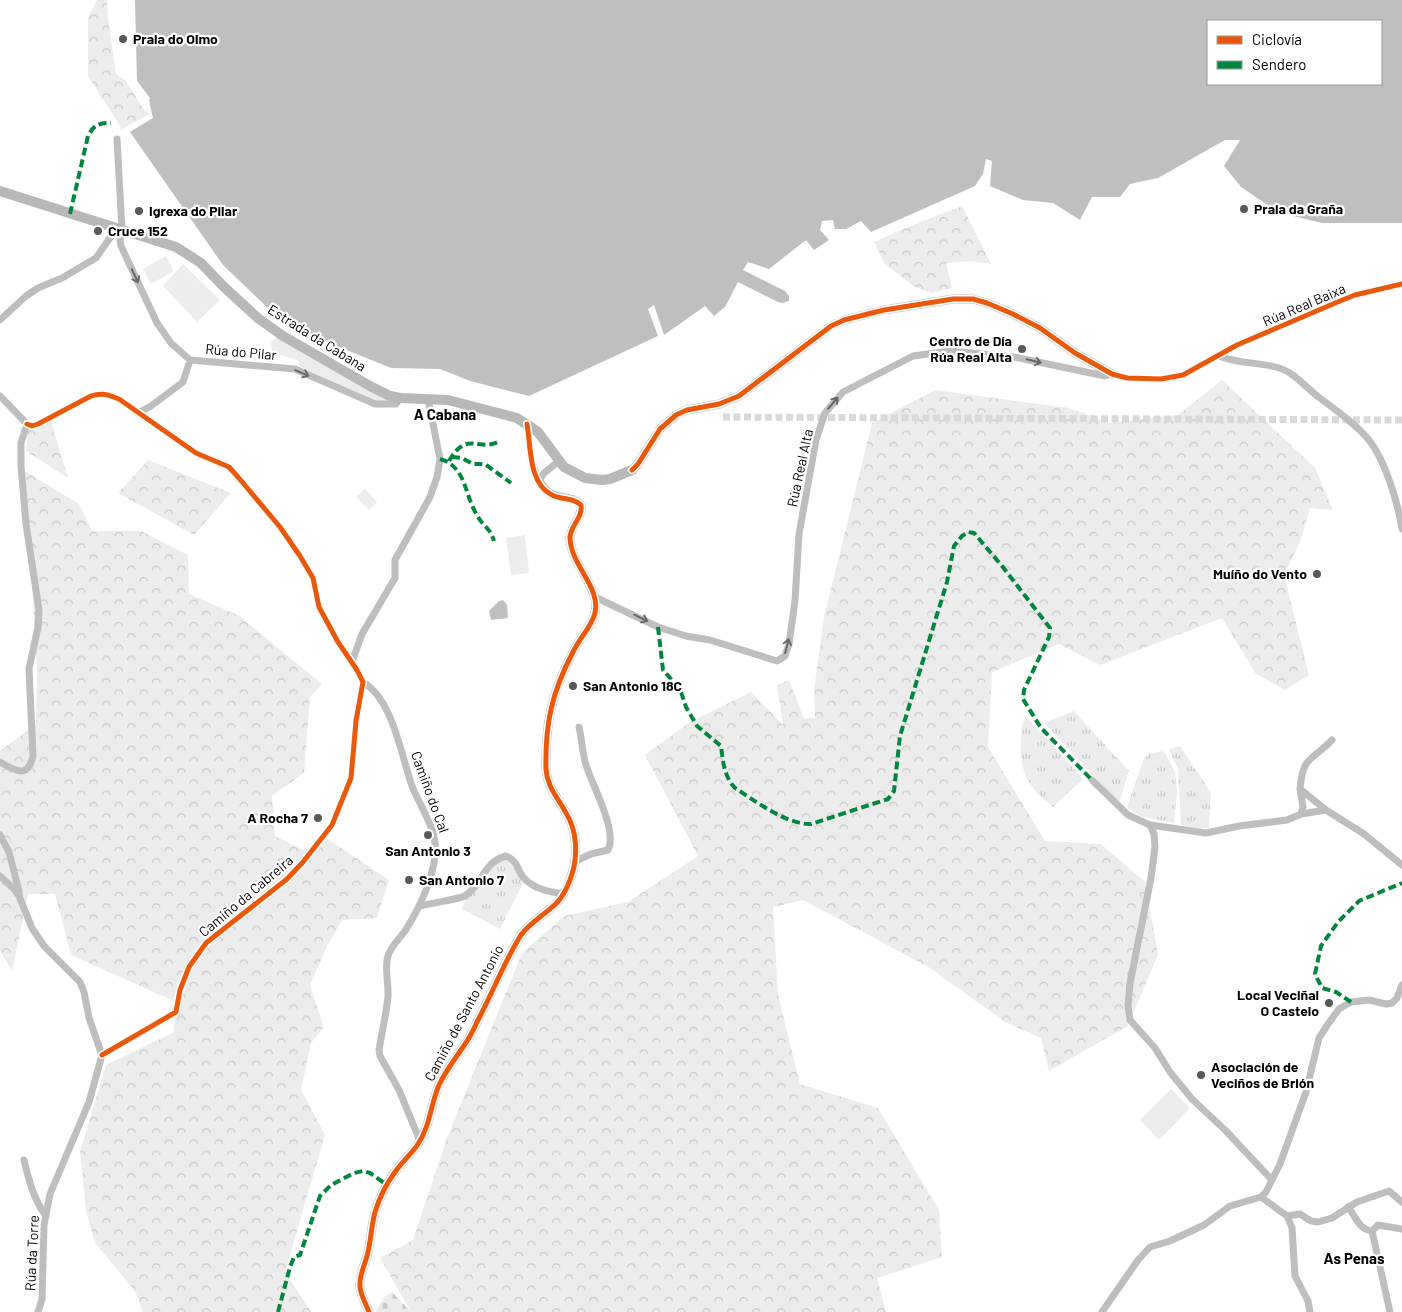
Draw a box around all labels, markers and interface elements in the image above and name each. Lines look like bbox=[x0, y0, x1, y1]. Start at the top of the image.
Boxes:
legend bbox=[1207, 20, 1382, 85]
place label: Praia do Olmo bbox=[133, 30, 218, 47]
text: Ciclovía bbox=[1252, 30, 1302, 48]
marker: Praia do Olmo bbox=[117, 33, 129, 45]
text: Sendero bbox=[1252, 55, 1306, 73]
place label: Praia da Graña bbox=[1254, 200, 1343, 217]
place label: Igrexa do Pilar bbox=[149, 202, 238, 219]
marker: Praia da Graña bbox=[1238, 203, 1250, 215]
marker: Igrexa do Pilar bbox=[133, 205, 145, 217]
place label: Cruce 152 bbox=[108, 222, 168, 239]
marker: Cruce 152 bbox=[92, 225, 104, 237]
one-way arrow bbox=[130, 268, 140, 283]
street label: Rúa Real Baixa bbox=[1260, 279, 1348, 330]
street label: Estrada da Cabana bbox=[265, 300, 370, 375]
place label: Centro de Día Rúa Real Alta bbox=[929, 332, 1012, 365]
street label: Rúa do Pilar bbox=[205, 340, 277, 363]
marker: Centro de Día Rúa Real Alta bbox=[1016, 343, 1028, 355]
one-way arrow bbox=[1025, 357, 1041, 367]
one-way arrow bbox=[294, 368, 309, 378]
one-way arrow bbox=[828, 397, 839, 410]
district label: A Cabana bbox=[414, 405, 476, 423]
street label: Rúa Real Alta bbox=[783, 427, 816, 508]
place label: Muíño do Vento bbox=[1213, 565, 1307, 582]
marker: Muíño do Vento bbox=[1311, 568, 1323, 580]
one-way arrow bbox=[633, 614, 648, 623]
one-way arrow bbox=[783, 639, 792, 655]
place label: San Antonio 18C bbox=[583, 677, 682, 694]
marker: San Antonio 18C bbox=[567, 680, 579, 692]
street label: Camiño do Cal bbox=[408, 749, 453, 835]
place label: A Rocha 7 bbox=[247, 809, 308, 826]
marker: A Rocha 7 bbox=[312, 812, 324, 824]
marker: San Antonio 3 bbox=[422, 829, 434, 841]
place label: San Antonio 3 bbox=[385, 842, 471, 859]
street label: Camiño da Cabreira bbox=[195, 851, 296, 940]
place label: San Antonio 7 bbox=[419, 871, 504, 888]
marker: San Antonio 7 bbox=[403, 874, 415, 886]
street label: Camiño de Santo Antonio bbox=[420, 942, 507, 1084]
place label: Local Veciñal O Castelo bbox=[1237, 986, 1319, 1019]
marker: Local Veciñal O Castelo bbox=[1323, 997, 1335, 1009]
place label: Asociación de Veciños de Brión bbox=[1211, 1058, 1314, 1091]
marker: Asociación de Veciños de Brión bbox=[1195, 1069, 1207, 1081]
street label: Rúa da Torre bbox=[21, 1215, 42, 1291]
district label: As Penas bbox=[1324, 1249, 1385, 1267]

